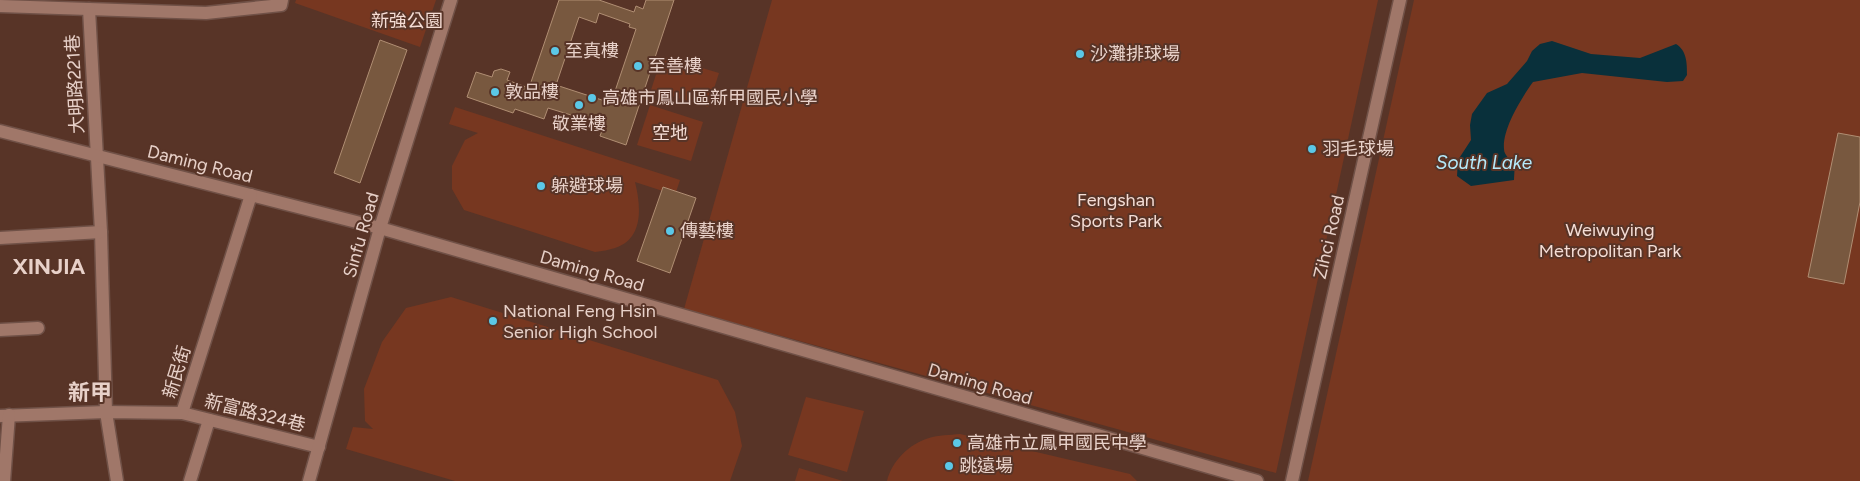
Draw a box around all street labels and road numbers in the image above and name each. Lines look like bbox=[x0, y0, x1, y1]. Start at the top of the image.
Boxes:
street label: 大明路221巷 bbox=[61, 34, 89, 134]
street label: Daming Road bbox=[145, 140, 255, 188]
street label: Sinfu Road bbox=[338, 190, 384, 280]
street label: Zihci Road bbox=[1309, 193, 1349, 281]
street label: Daming Road bbox=[537, 246, 647, 296]
street label: 新民街 bbox=[159, 343, 195, 401]
street label: Daming Road bbox=[925, 359, 1035, 409]
street label: 新富路324巷 bbox=[202, 390, 308, 436]

